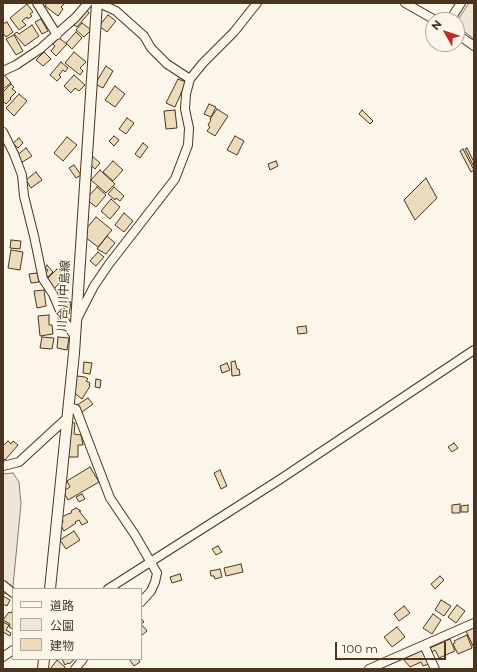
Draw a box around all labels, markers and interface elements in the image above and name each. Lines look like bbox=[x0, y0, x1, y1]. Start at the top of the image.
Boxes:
north arrow bbox=[425, 12, 465, 52]
text: N bbox=[428, 17, 445, 33]
street label: 川合川中島線 bbox=[55, 260, 73, 332]
legend bbox=[12, 588, 142, 660]
text: 道路 bbox=[50, 598, 74, 613]
text: 公園 bbox=[50, 618, 74, 633]
scale bar bbox=[337, 634, 448, 660]
text: 建物 bbox=[50, 638, 74, 653]
text: 100 m bbox=[342, 641, 378, 656]

